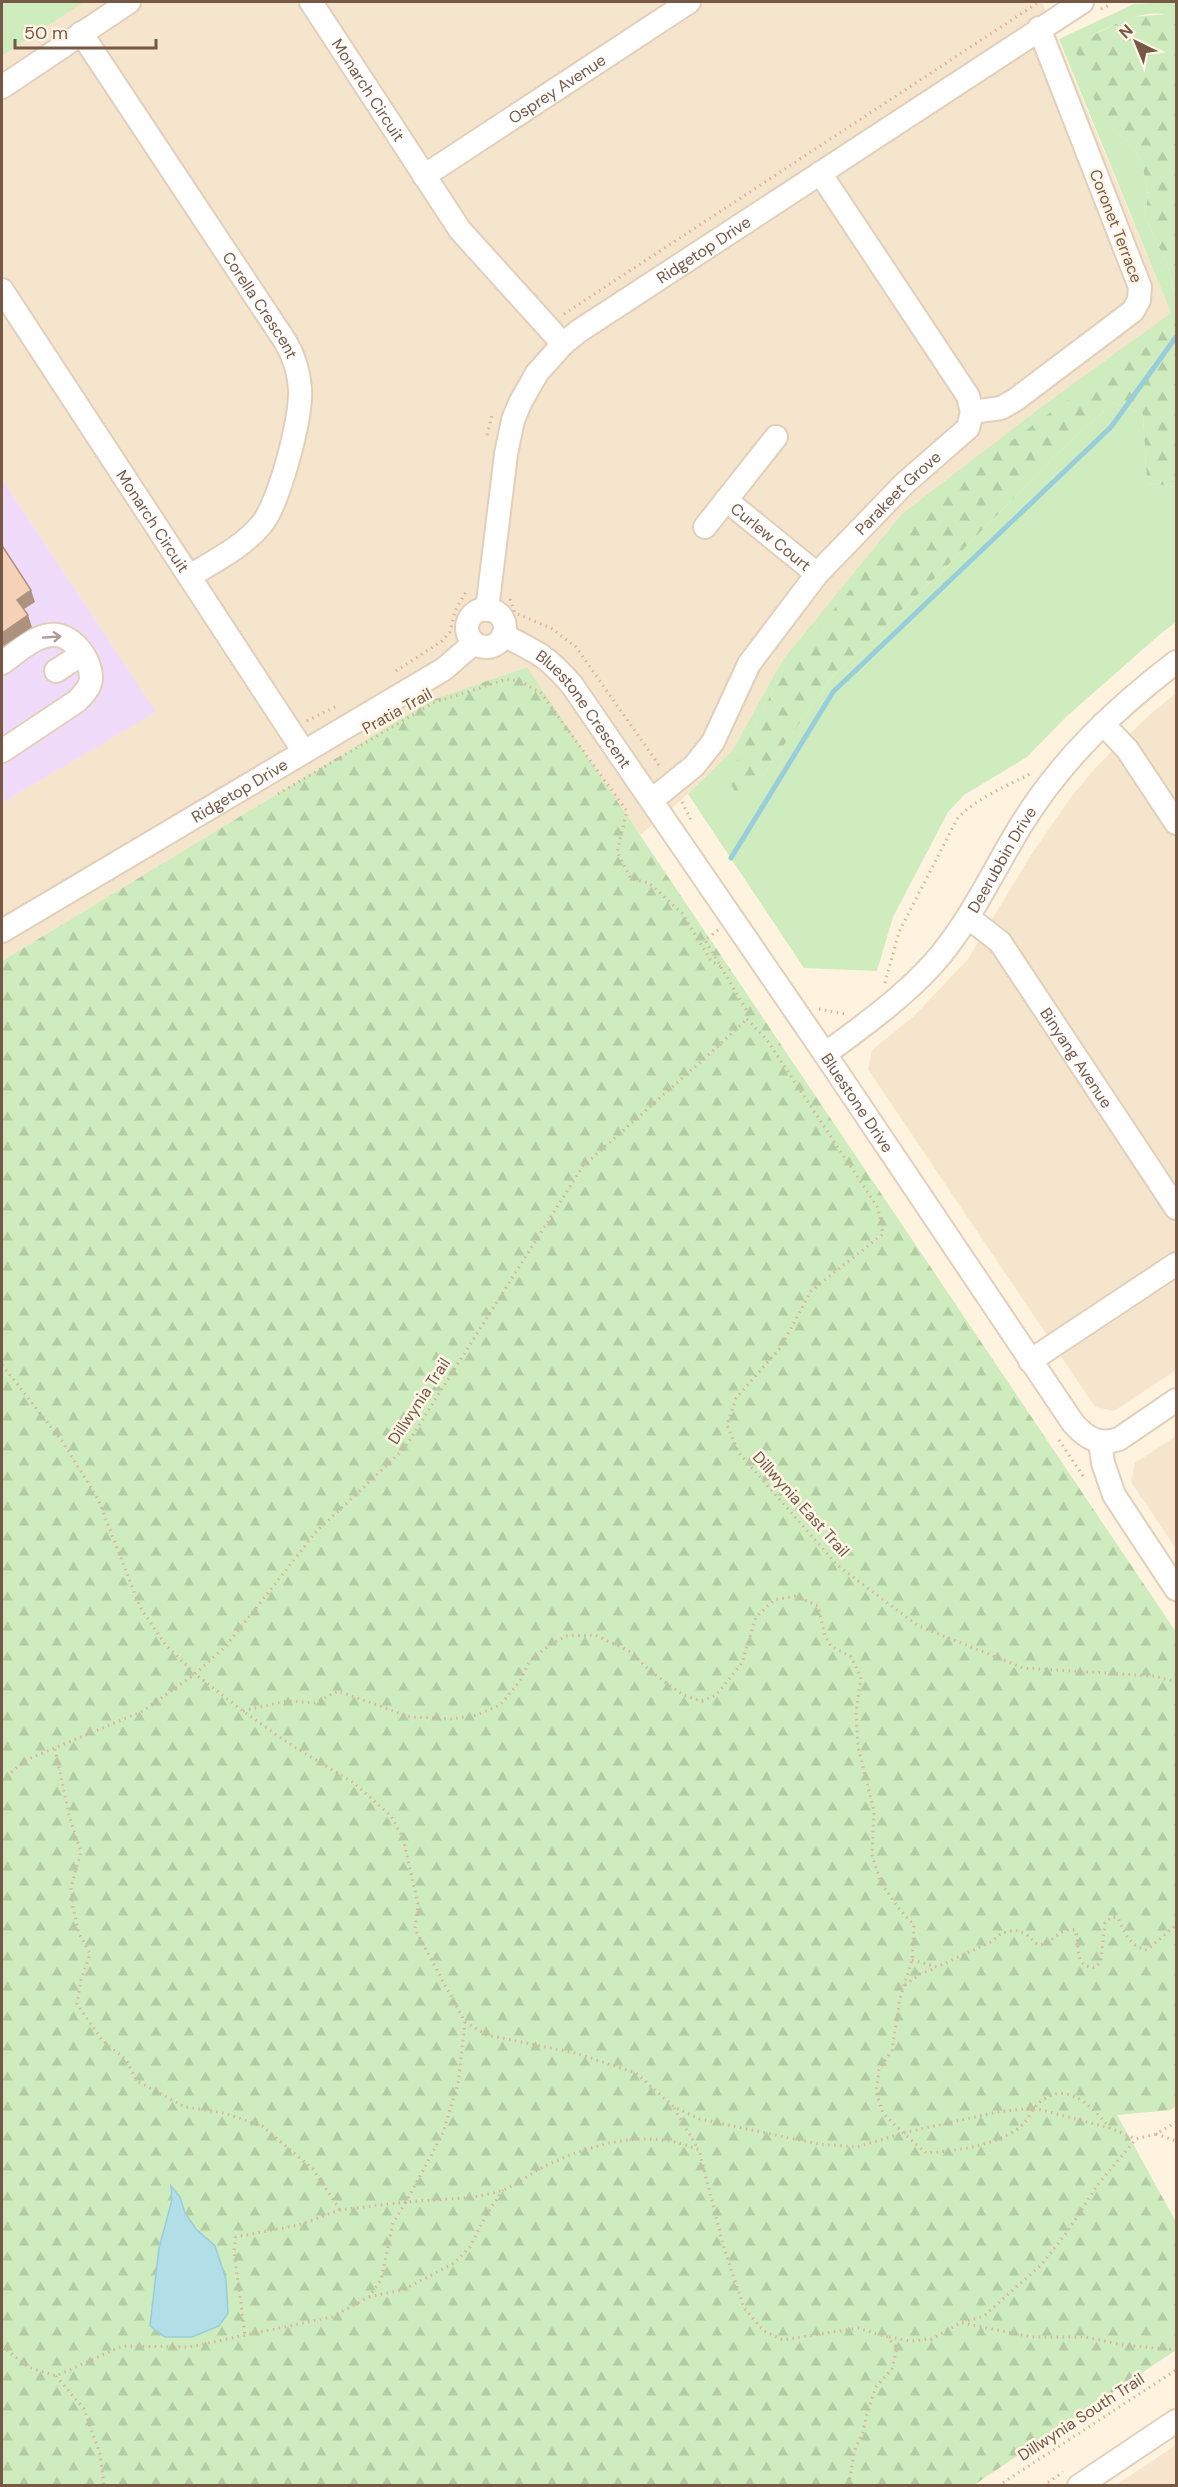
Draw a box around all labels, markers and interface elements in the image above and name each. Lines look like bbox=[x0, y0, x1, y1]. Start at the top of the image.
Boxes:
scale bar bbox=[15, 12, 156, 50]
north arrow bbox=[1106, 12, 1166, 72]
text: N bbox=[1115, 20, 1138, 43]
text: 50 m bbox=[24, 21, 68, 45]
street label: Monarch Circuit bbox=[327, 35, 410, 145]
street label: Osprey Avenue bbox=[504, 49, 610, 128]
street label: Coronet Terrace bbox=[1085, 166, 1147, 286]
street label: Ridgetop Drive bbox=[652, 211, 755, 288]
street label: Corella Crescent bbox=[218, 247, 303, 362]
street label: Parakeet Grove bbox=[850, 446, 945, 539]
street label: Monarch Circuit bbox=[112, 466, 194, 576]
street label: Curlew Court bbox=[726, 498, 816, 576]
one-way arrow bbox=[42, 631, 61, 642]
street label: Bluestone Crescent bbox=[532, 645, 636, 772]
street label: Pratia Trail bbox=[358, 683, 436, 739]
street label: Ridgetop Drive bbox=[187, 754, 291, 827]
street label: Deerubbin Drive bbox=[962, 802, 1041, 917]
street label: Binyang Avenue bbox=[1036, 1003, 1117, 1112]
street label: Bluestone Drive bbox=[817, 1049, 898, 1156]
street label: Dillwynia Trail bbox=[383, 1354, 455, 1448]
street label: Dillwynia East Trail bbox=[748, 1447, 854, 1561]
street label: Dillwynia South Trail bbox=[1014, 2368, 1148, 2466]

